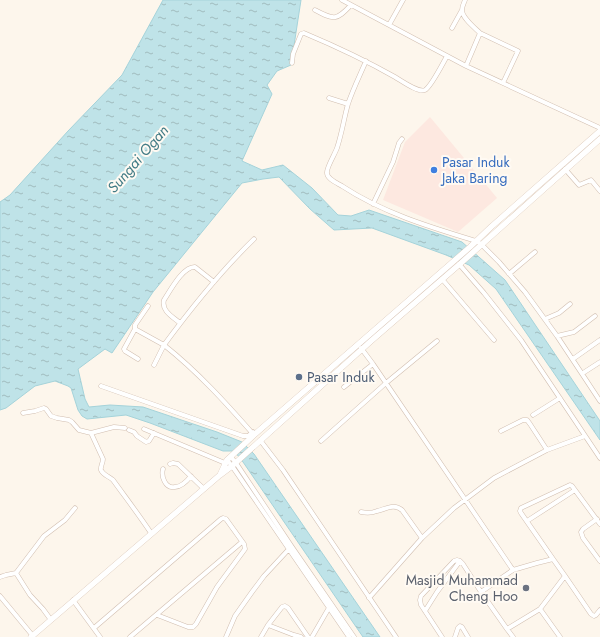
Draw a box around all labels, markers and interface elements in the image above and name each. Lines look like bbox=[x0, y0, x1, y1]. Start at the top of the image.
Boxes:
water label: Sungai Ogan bbox=[102, 120, 174, 198]
place label: Pasar Induk Jaka Baring bbox=[440, 152, 510, 188]
marker: Pasar Induk Jaka Baring bbox=[429, 165, 439, 175]
place label: Pasar Induk bbox=[307, 367, 375, 387]
marker: Pasar Induk bbox=[294, 372, 304, 382]
place label: Masjid Muhammad Cheng Hoo bbox=[406, 570, 518, 606]
marker: Masjid Muhammad Cheng Hoo bbox=[521, 583, 531, 593]

